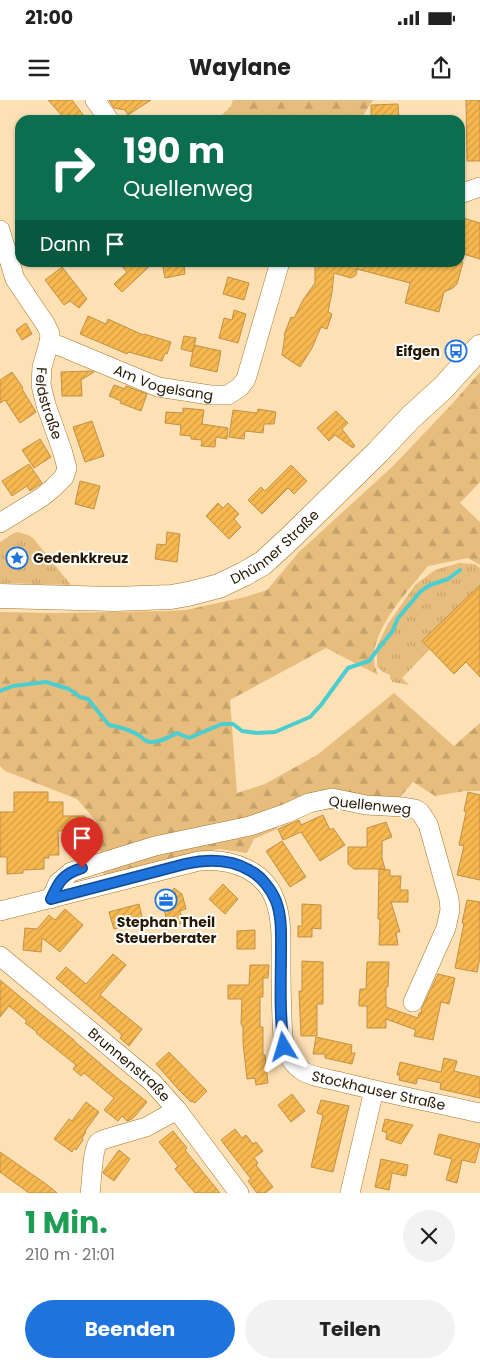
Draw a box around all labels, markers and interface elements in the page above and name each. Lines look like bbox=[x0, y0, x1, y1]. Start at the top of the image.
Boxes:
text: 21:00 bbox=[25, 4, 73, 31]
text: Waylane bbox=[189, 52, 291, 83]
icon: menu bbox=[25, 54, 53, 82]
icon: share bbox=[427, 54, 455, 82]
text: 190 m bbox=[123, 126, 225, 175]
icon: right bbox=[40, 135, 105, 200]
text: Quellenweg bbox=[123, 173, 253, 204]
icon: arrive bbox=[101, 230, 129, 258]
text: Dann bbox=[40, 231, 91, 258]
bus stop icon: Eifgen bbox=[444, 339, 468, 363]
place label: Eifgen bbox=[396, 341, 440, 361]
street label: Am Vogelsang bbox=[111, 360, 215, 405]
street label: Feldstraße bbox=[31, 367, 68, 442]
street label: Dhünner Straße bbox=[227, 505, 324, 589]
place icon: Gedenkkreuz bbox=[5, 546, 29, 570]
place label: Gedenkkreuz bbox=[33, 548, 128, 568]
street label: Quellenweg bbox=[328, 791, 412, 819]
pin bbox=[61, 817, 103, 868]
icon: arrive bbox=[68, 824, 96, 852]
office icon: Stephan Theil Steuerberater bbox=[154, 888, 178, 912]
place label: Stephan Theil Steuerberater bbox=[116, 912, 216, 948]
position arrow bbox=[257, 1020, 309, 1072]
street label: Brunnenstraße bbox=[84, 1023, 175, 1106]
street label: Stockhauser Straße bbox=[309, 1066, 448, 1115]
text: 1 Min. bbox=[25, 1201, 108, 1244]
button: close bbox=[403, 1210, 455, 1262]
text: 210 m · 21:01 bbox=[25, 1243, 115, 1266]
button: Beenden bbox=[25, 1300, 235, 1358]
button: Teilen bbox=[245, 1300, 455, 1358]

